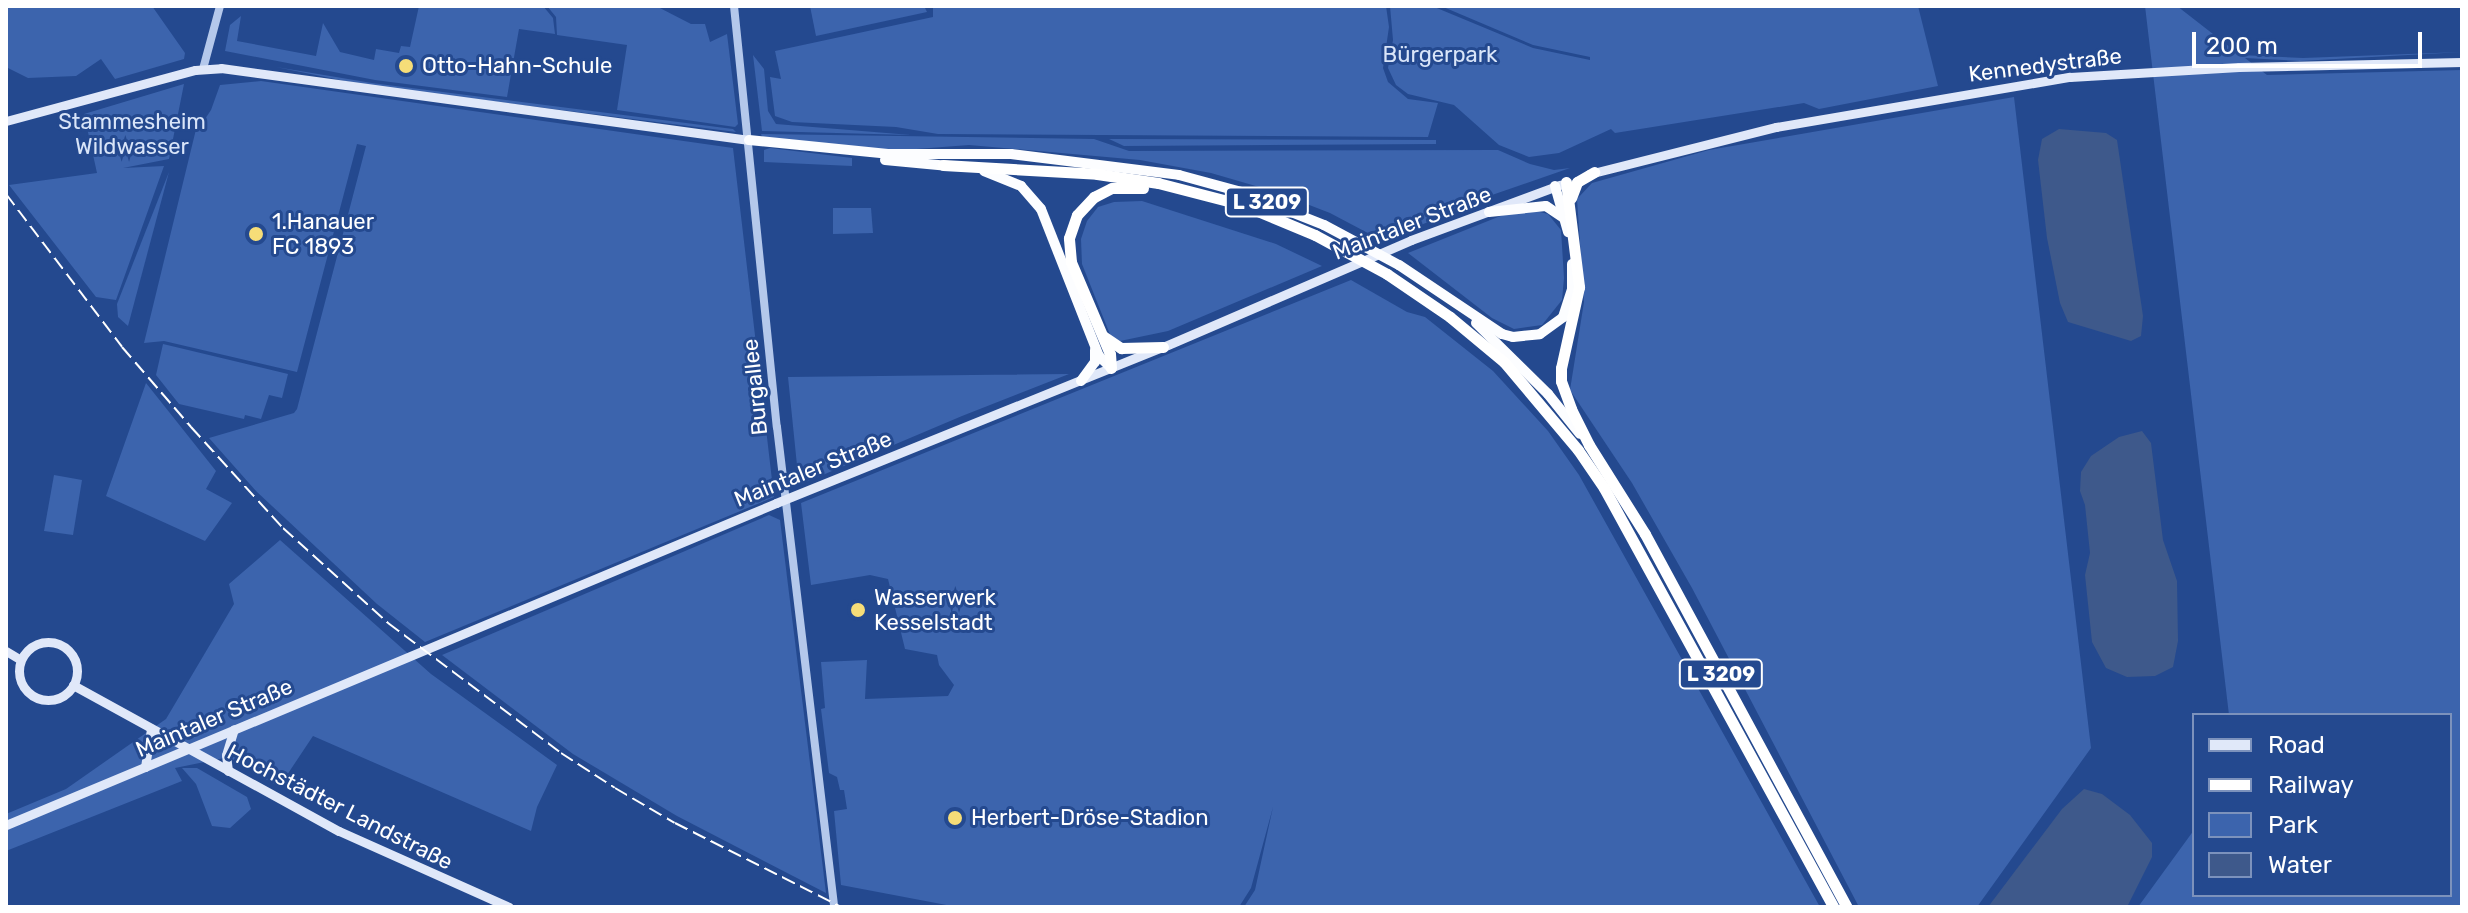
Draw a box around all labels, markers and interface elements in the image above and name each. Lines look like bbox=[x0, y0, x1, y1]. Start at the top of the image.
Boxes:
scale bar bbox=[2196, 16, 2426, 66]
text: 200 m bbox=[2206, 32, 2278, 60]
park label: Bürgerpark bbox=[1383, 42, 1497, 68]
street label: Kennedystraße bbox=[1967, 43, 2123, 87]
place label: Otto-Hahn-Schule bbox=[422, 53, 612, 79]
marker: Otto-Hahn-Schule bbox=[397, 57, 415, 75]
park label: Stammesheim Wildwasser bbox=[58, 108, 206, 160]
street label: Maintaler Straße bbox=[1329, 181, 1495, 265]
road number: L 3209 bbox=[1223, 186, 1311, 218]
place label: 1.Hanauer FC 1893 bbox=[272, 208, 374, 260]
marker: 1.Hanauer FC 1893 bbox=[247, 225, 265, 243]
street label: Burgallee bbox=[737, 338, 773, 436]
street label: Maintaler Straße bbox=[730, 425, 896, 513]
place label: Wasserwerk Kesselstadt bbox=[874, 584, 996, 636]
marker: Wasserwerk Kesselstadt bbox=[849, 601, 867, 619]
road number: L 3209 bbox=[1677, 658, 1765, 690]
street label: Maintaler Straße bbox=[131, 673, 297, 763]
legend bbox=[2192, 713, 2452, 897]
text: Road bbox=[2268, 731, 2325, 759]
street label: Hochstädter Landstraße bbox=[223, 739, 457, 875]
text: Railway bbox=[2268, 771, 2354, 799]
place label: Herbert-Dröse-Stadion bbox=[971, 805, 1209, 831]
marker: Herbert-Dröse-Stadion bbox=[946, 809, 964, 827]
text: Park bbox=[2268, 811, 2318, 839]
text: Water bbox=[2268, 851, 2332, 879]

